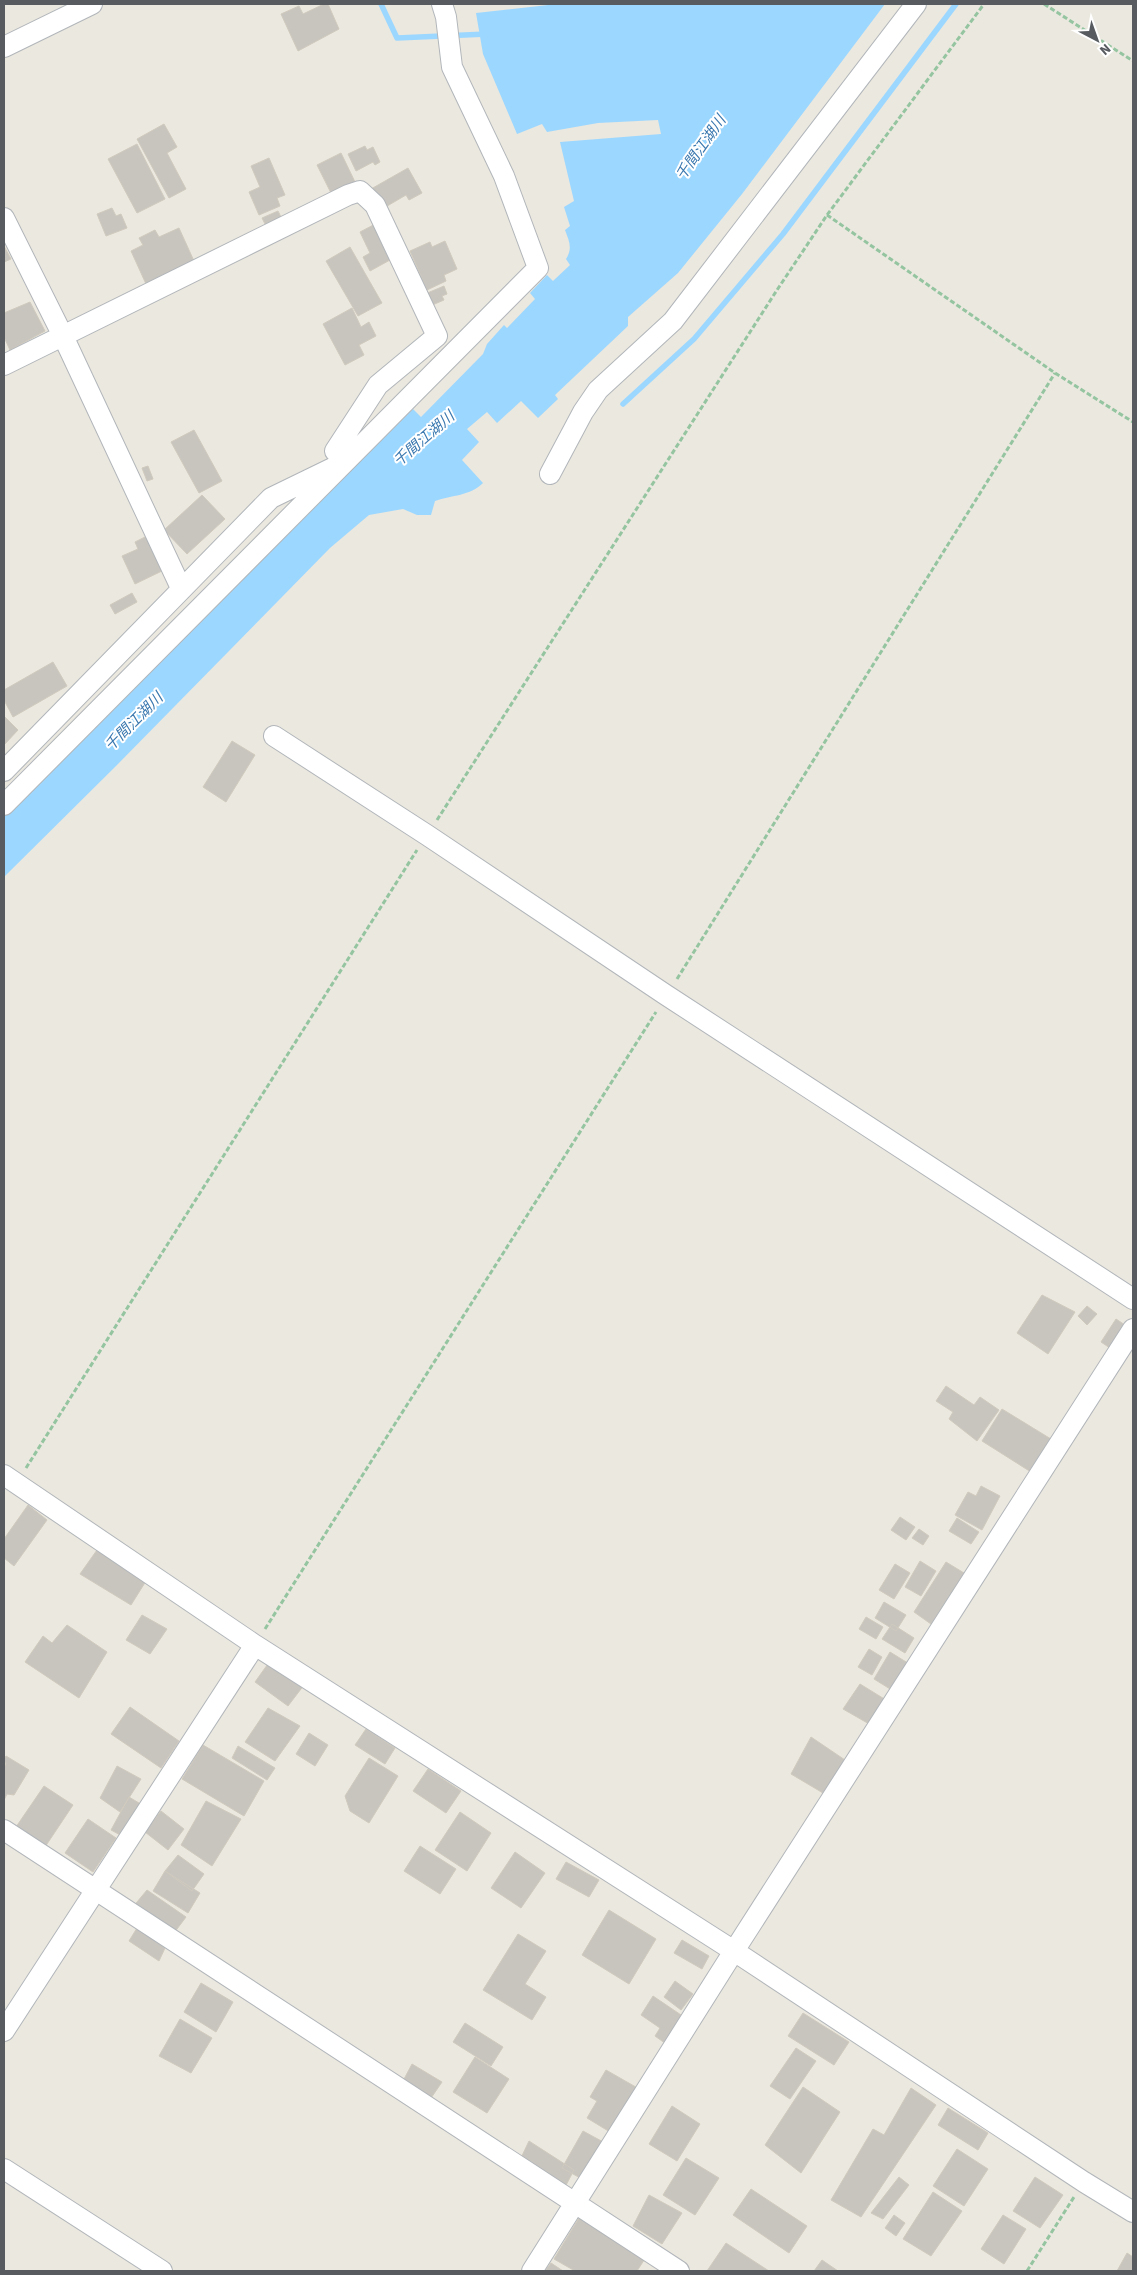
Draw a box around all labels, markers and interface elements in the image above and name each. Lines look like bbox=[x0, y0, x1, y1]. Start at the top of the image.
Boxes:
north arrow bbox=[1072, 15, 1122, 65]
text: N bbox=[1095, 38, 1115, 60]
water label: 千間江湖川 bbox=[671, 110, 732, 185]
water label: 千間江湖川 bbox=[389, 405, 461, 472]
water label: 千間江湖川 bbox=[100, 687, 169, 756]

